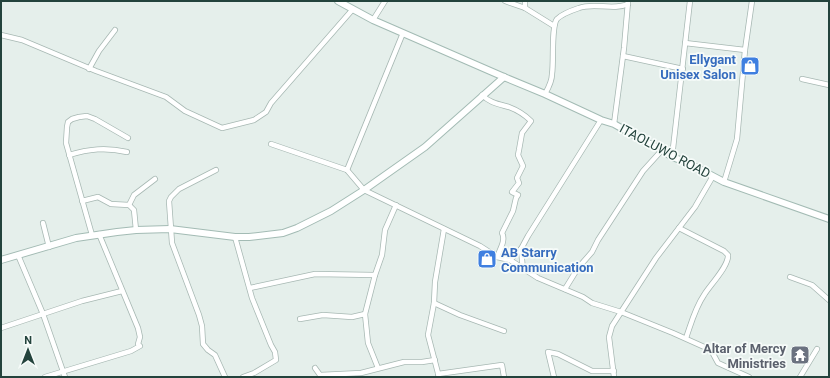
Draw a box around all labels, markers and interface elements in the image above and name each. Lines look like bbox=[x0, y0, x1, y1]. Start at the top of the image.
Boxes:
place label: Ellygant Unisex Salon bbox=[660, 52, 737, 82]
shop icon: Ellygant Unisex Salon bbox=[739, 55, 761, 77]
street label: ITAOLUWO ROAD bbox=[617, 121, 713, 181]
place label: AB Starry Communication bbox=[501, 245, 594, 275]
shop icon: AB Starry Communication bbox=[476, 248, 498, 270]
north arrow bbox=[8, 330, 48, 370]
text: N bbox=[24, 334, 32, 347]
place label: Altar of Mercy Ministries bbox=[703, 341, 786, 371]
temple icon: Altar of Mercy Ministries bbox=[789, 344, 811, 366]

